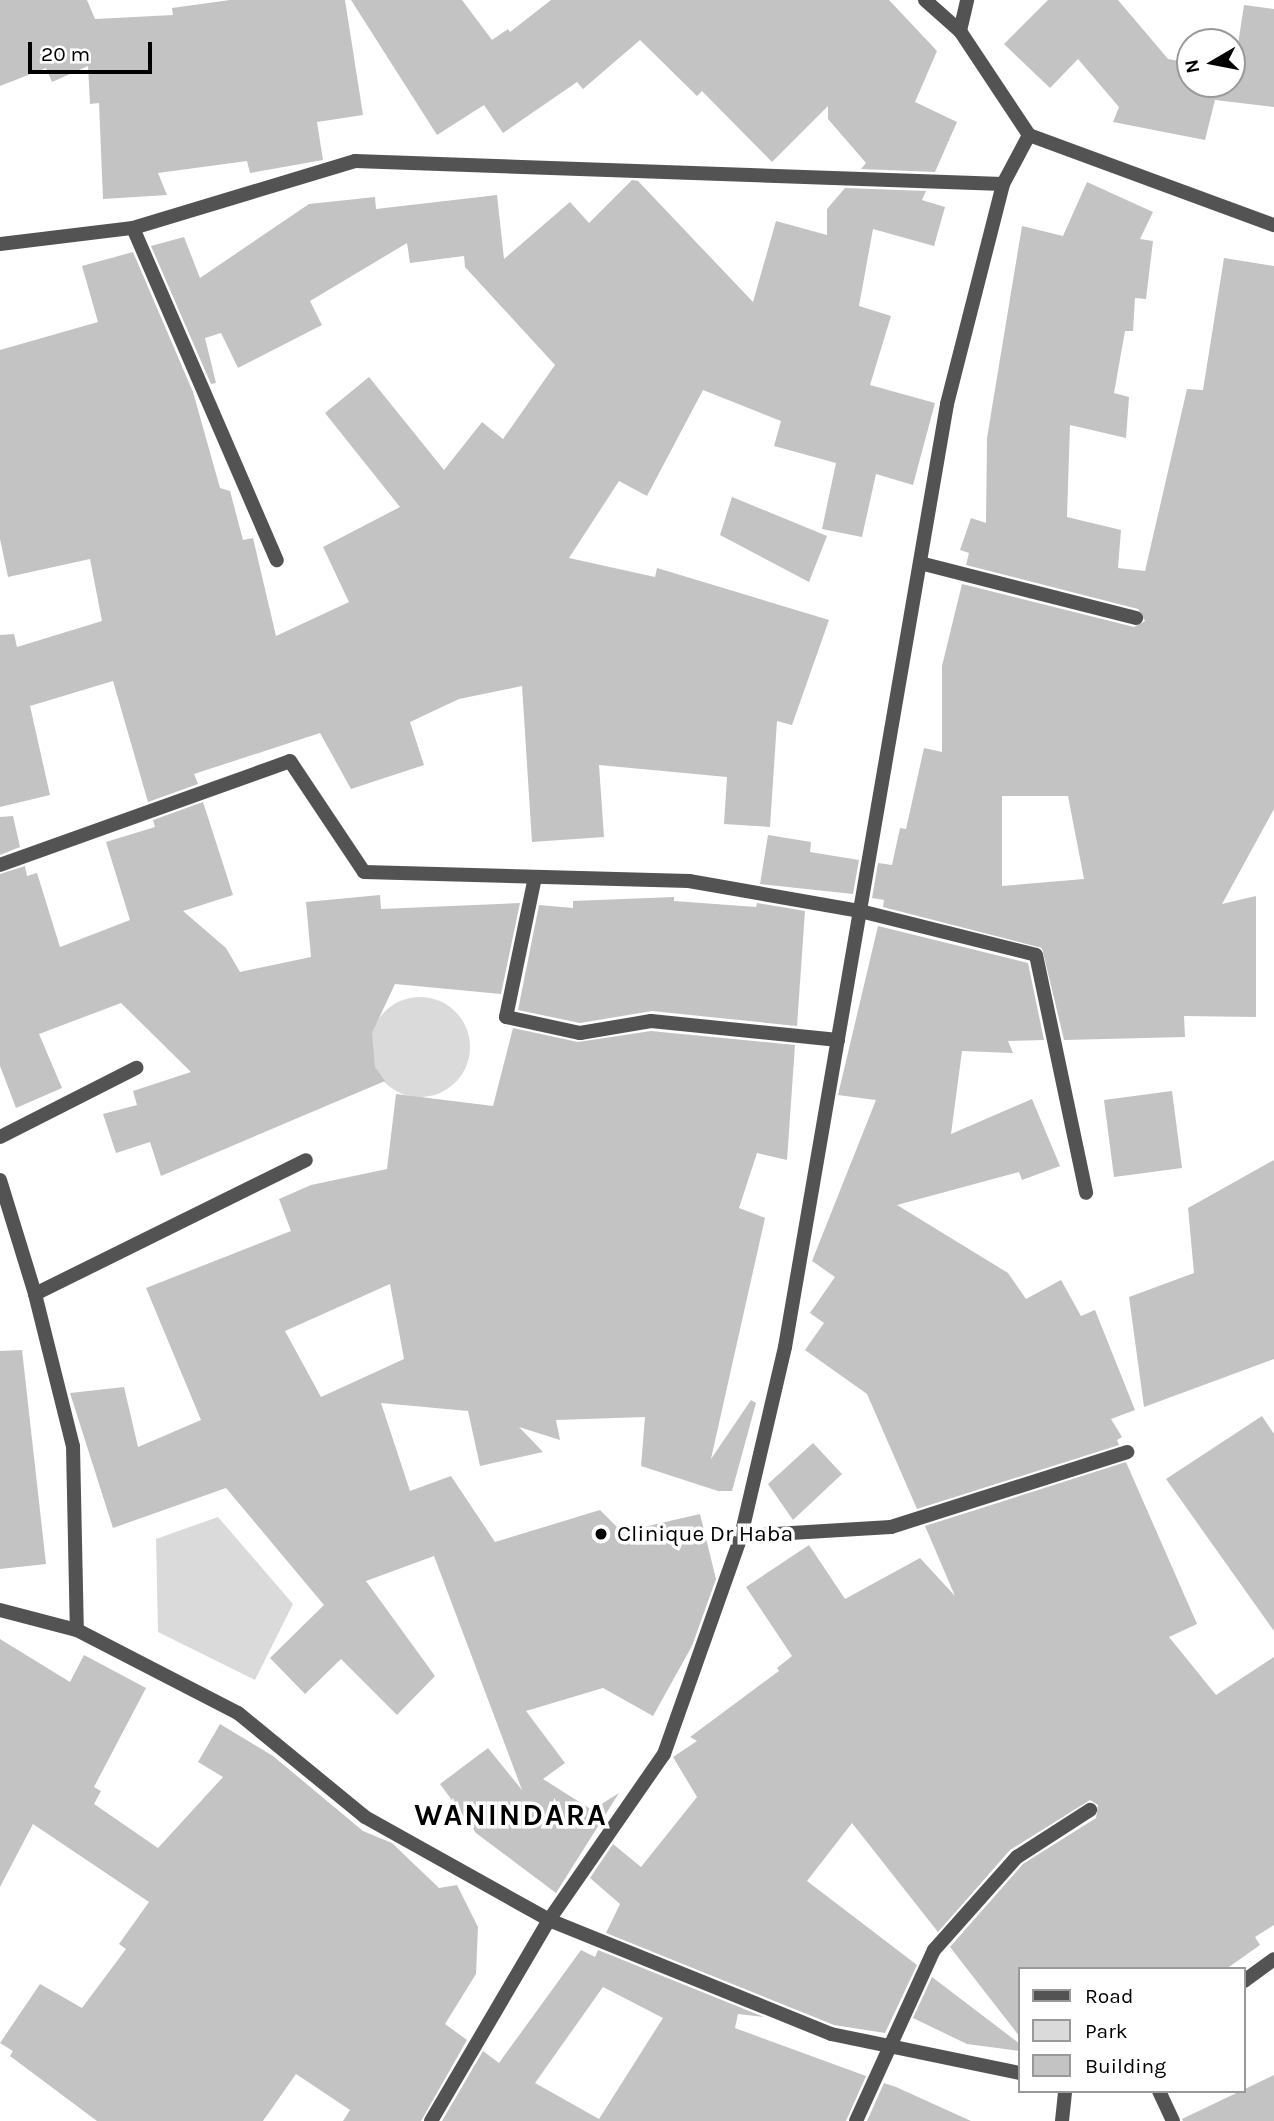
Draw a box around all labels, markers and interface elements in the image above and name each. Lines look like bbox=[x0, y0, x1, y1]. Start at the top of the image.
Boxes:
scale bar bbox=[32, 28, 156, 72]
north arrow bbox=[1176, 28, 1246, 98]
text: 20 m bbox=[41, 42, 90, 66]
text: N bbox=[1180, 58, 1204, 75]
place label: Clinique Dr Haba bbox=[617, 1520, 793, 1548]
marker: Clinique Dr Haba bbox=[591, 1524, 611, 1544]
district label: WANINDARA bbox=[415, 1797, 607, 1833]
legend bbox=[1018, 1967, 1246, 2093]
text: Road bbox=[1085, 1984, 1133, 2008]
text: Park bbox=[1085, 2019, 1128, 2043]
text: Building bbox=[1085, 2054, 1166, 2078]

